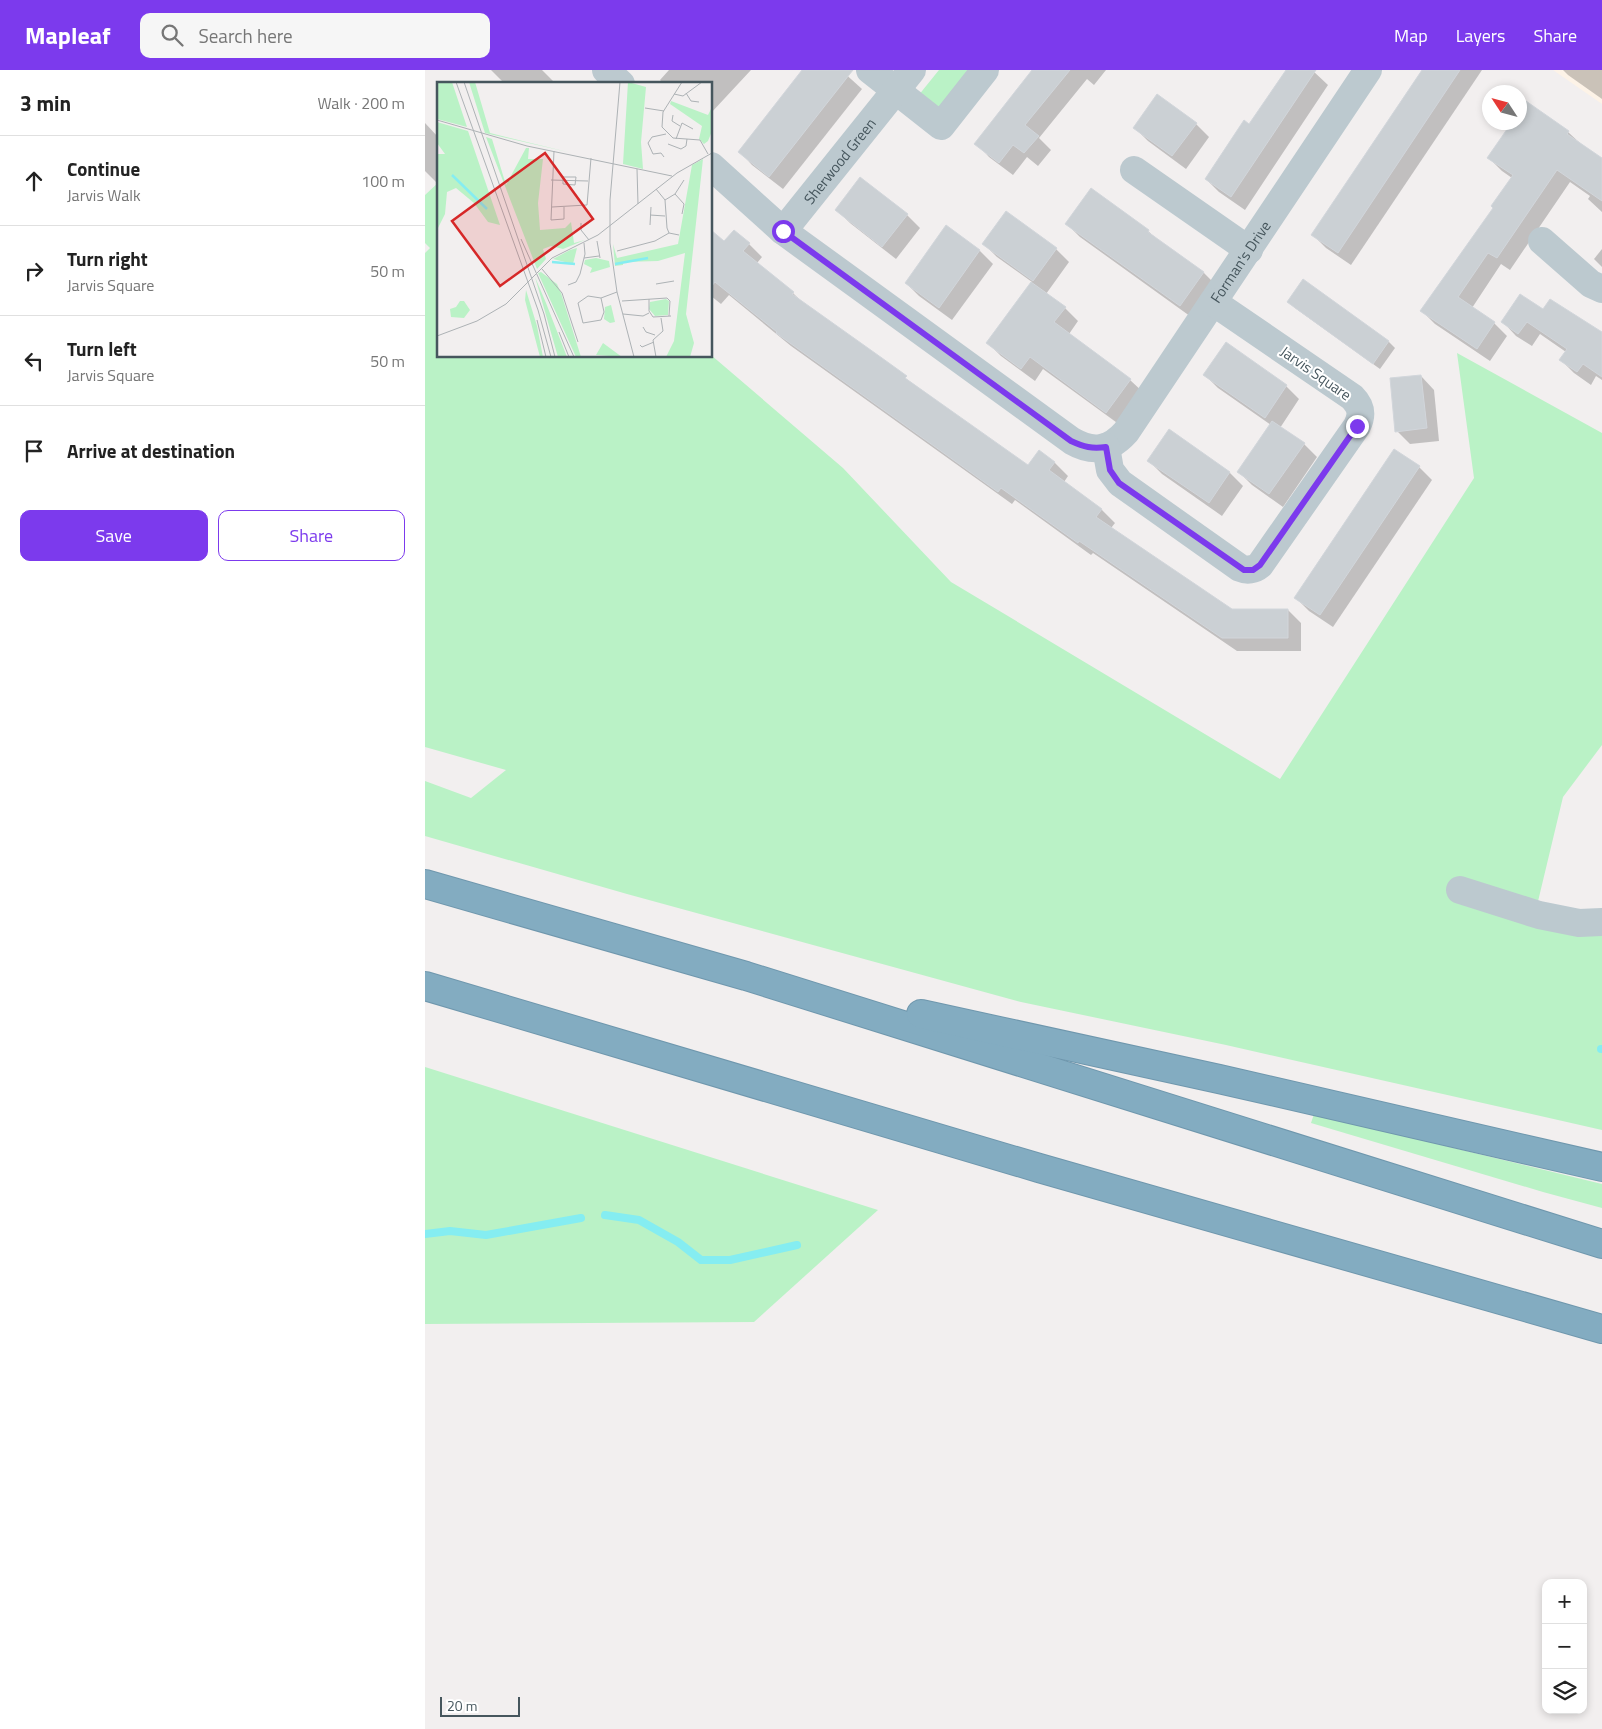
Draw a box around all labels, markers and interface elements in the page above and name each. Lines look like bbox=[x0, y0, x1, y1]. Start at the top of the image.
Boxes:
search box bbox=[140, 13, 490, 58]
text: Mapleaf bbox=[25, 17, 110, 53]
icon: search bbox=[158, 21, 186, 49]
text: Search here bbox=[198, 21, 293, 50]
text: Map bbox=[1394, 22, 1428, 49]
text: Layers bbox=[1456, 22, 1505, 49]
text: Share bbox=[1533, 22, 1577, 49]
inset map bbox=[437, 82, 713, 358]
north arrow bbox=[1482, 85, 1527, 130]
text: 3 min bbox=[20, 87, 71, 119]
text: Walk · 200 m bbox=[317, 91, 405, 115]
street label: Sherwood Green bbox=[797, 113, 881, 209]
text: Continue bbox=[67, 154, 140, 183]
icon: ahead bbox=[20, 167, 48, 195]
text: 100 m bbox=[361, 169, 405, 193]
text: Jarvis Walk bbox=[67, 183, 141, 207]
street label: Forman's Drive bbox=[1204, 216, 1276, 307]
route start bbox=[772, 220, 795, 243]
text: Turn right bbox=[67, 244, 148, 273]
icon: right bbox=[20, 257, 48, 285]
text: 50 m bbox=[370, 259, 405, 283]
text: Jarvis Square bbox=[67, 273, 154, 297]
text: Turn left bbox=[67, 334, 137, 363]
street label: Jarvis Square bbox=[1276, 340, 1356, 406]
icon: left bbox=[20, 347, 48, 375]
text: 50 m bbox=[370, 349, 405, 373]
text: Jarvis Square bbox=[67, 363, 154, 387]
route end bbox=[1346, 415, 1369, 438]
text: Arrive at destination bbox=[67, 436, 235, 465]
icon: arrive bbox=[20, 437, 48, 465]
button: Save bbox=[20, 510, 208, 561]
button: Share bbox=[218, 510, 405, 561]
map controls bbox=[1542, 1579, 1587, 1714]
button: + bbox=[1542, 1579, 1587, 1624]
button: − bbox=[1542, 1624, 1587, 1669]
button: layers bbox=[1542, 1669, 1587, 1714]
scale bar bbox=[440, 1694, 520, 1717]
text: 20 m bbox=[447, 1695, 477, 1716]

